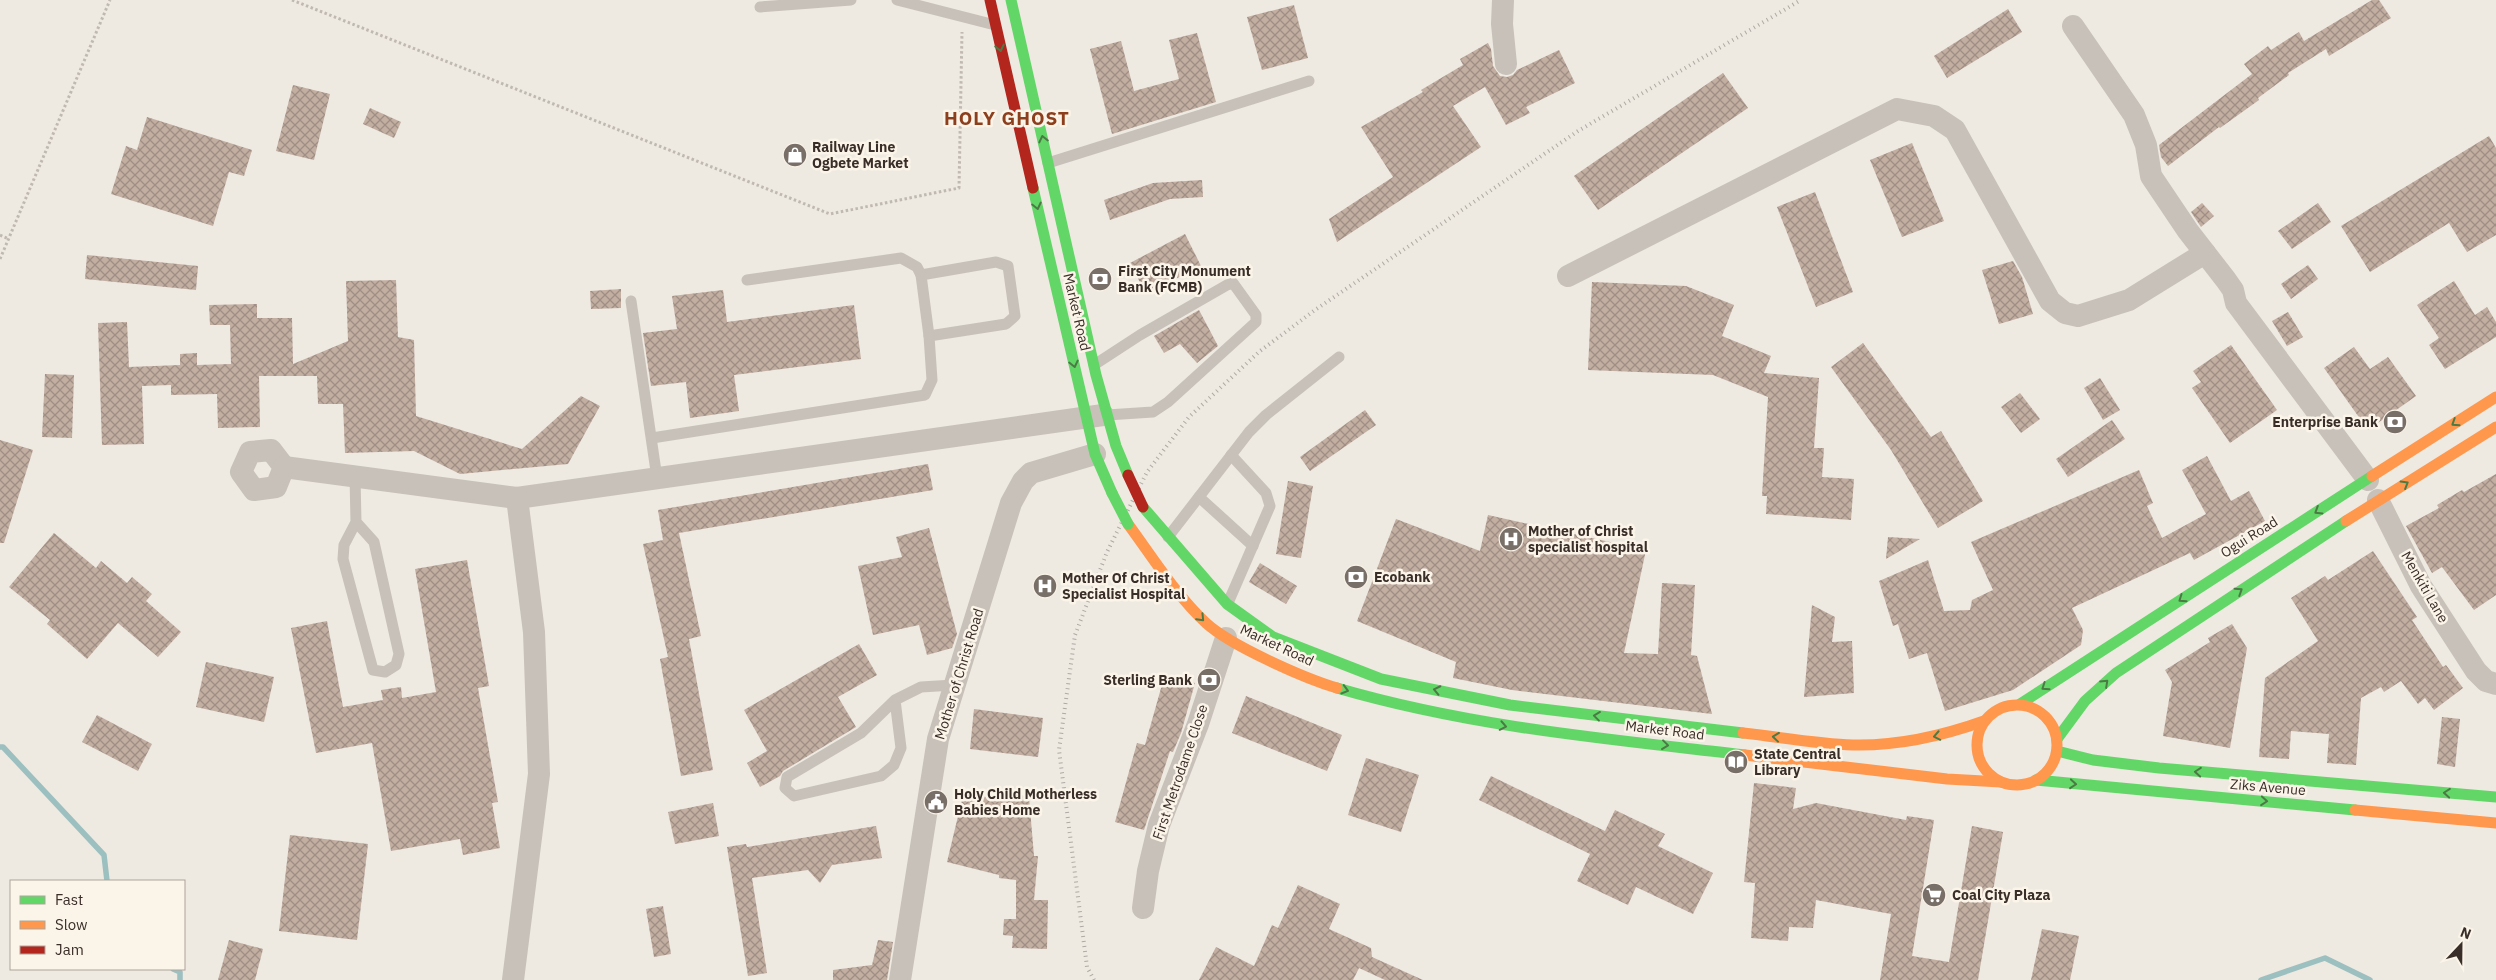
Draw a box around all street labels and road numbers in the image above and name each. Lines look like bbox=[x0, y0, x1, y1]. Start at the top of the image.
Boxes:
street label: Market Road bbox=[1059, 271, 1095, 353]
street label: Ogui Road bbox=[2217, 512, 2281, 562]
street label: Menkiti Lane bbox=[2397, 548, 2453, 626]
street label: Mother of Christ Road bbox=[930, 606, 988, 742]
street label: Market Road bbox=[1237, 620, 1317, 670]
street label: First Metrodame Close bbox=[1148, 702, 1212, 842]
street label: Market Road bbox=[1625, 716, 1705, 744]
street label: Ziks Avenue bbox=[2229, 775, 2307, 799]

